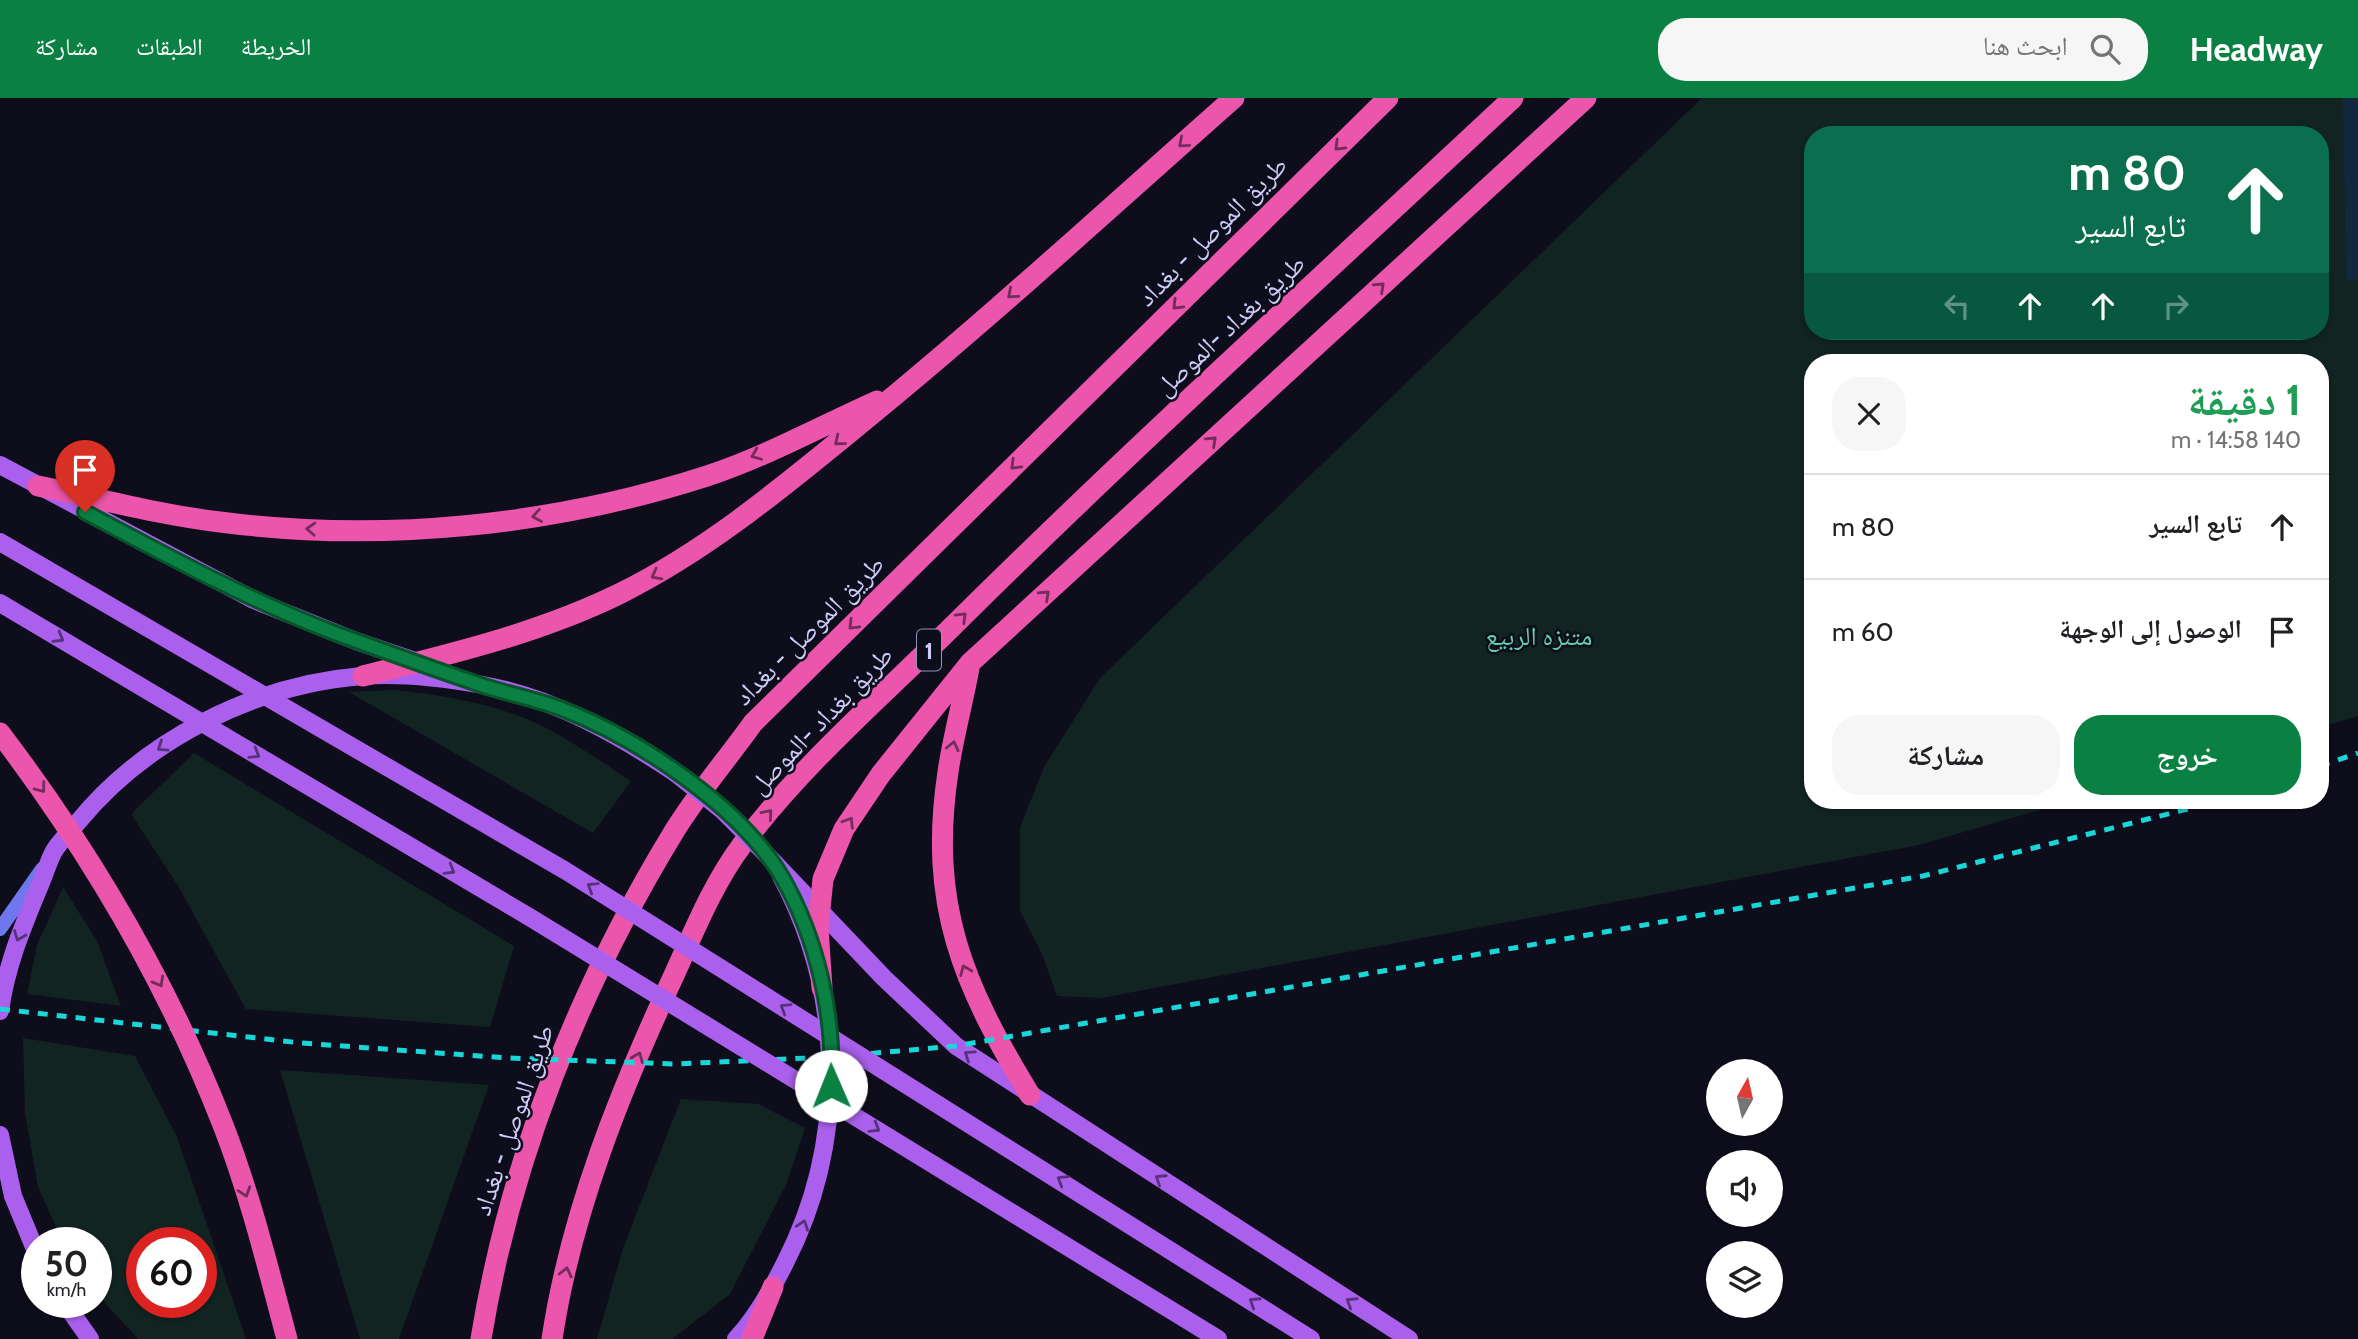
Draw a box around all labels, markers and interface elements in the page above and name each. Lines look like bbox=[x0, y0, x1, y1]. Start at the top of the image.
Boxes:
search box bbox=[1658, 18, 2148, 81]
text: Headway bbox=[2190, 29, 2323, 69]
text: ابحث هنا bbox=[1983, 30, 2068, 62]
icon: search bbox=[2086, 30, 2124, 68]
text: مشاركة bbox=[35, 32, 98, 61]
text: الطبقات bbox=[136, 32, 203, 61]
text: الخريطة bbox=[241, 32, 311, 61]
one-way arrow bbox=[1178, 135, 1191, 147]
one-way arrow bbox=[1335, 137, 1348, 150]
text: 80 m bbox=[2068, 143, 2186, 202]
street label: طريق الموصل - بغداد bbox=[1130, 149, 1294, 313]
icon: ahead bbox=[2210, 154, 2301, 245]
text: تابع السير bbox=[2076, 206, 2186, 245]
street label: طريق بغداد -الموصل bbox=[1148, 247, 1312, 403]
one-way arrow bbox=[1372, 283, 1385, 296]
one-way arrow bbox=[1008, 286, 1021, 298]
icon: left bbox=[1938, 287, 1976, 325]
icon: ahead bbox=[2011, 287, 2049, 325]
icon: ahead bbox=[2084, 287, 2122, 325]
icon: right bbox=[2157, 287, 2195, 325]
one-way arrow bbox=[1172, 297, 1185, 310]
text: 1 دقيقة bbox=[2188, 374, 2301, 426]
button: close bbox=[1832, 377, 1906, 451]
text: 140 m · 14:58 bbox=[2171, 426, 2301, 454]
one-way arrow bbox=[835, 433, 848, 445]
one-way arrow bbox=[1204, 437, 1217, 449]
pin bbox=[55, 440, 115, 512]
one-way arrow bbox=[751, 447, 763, 461]
icon: arrive bbox=[66, 451, 104, 489]
one-way arrow bbox=[1011, 457, 1023, 469]
one-way arrow bbox=[531, 508, 543, 523]
text: تابع السير bbox=[2149, 508, 2242, 540]
icon: ahead bbox=[2263, 508, 2301, 546]
text: 80 m bbox=[1832, 511, 1895, 543]
one-way arrow bbox=[305, 522, 316, 537]
street label: طريق الموصل - بغداد bbox=[727, 548, 891, 712]
one-way arrow bbox=[650, 567, 663, 580]
one-way arrow bbox=[1037, 591, 1050, 603]
one-way arrow bbox=[954, 613, 967, 626]
text: الوصول إلى الوجهة bbox=[2059, 613, 2242, 645]
icon: arrive bbox=[2263, 613, 2301, 651]
one-way arrow bbox=[848, 616, 861, 629]
text: 60 m bbox=[1832, 616, 1894, 648]
park label: متنزه الربيع bbox=[1486, 620, 1592, 653]
one-way arrow bbox=[51, 630, 64, 643]
road number: 1 bbox=[917, 630, 941, 670]
street label: طريق بغداد -الموصل bbox=[742, 639, 900, 801]
button: مشاركة bbox=[1832, 715, 2060, 795]
button: خروج bbox=[2074, 715, 2301, 795]
one-way arrow bbox=[157, 739, 170, 751]
one-way arrow bbox=[945, 740, 960, 752]
one-way arrow bbox=[247, 746, 260, 759]
one-way arrow bbox=[33, 780, 46, 792]
one-way arrow bbox=[760, 810, 772, 823]
one-way arrow bbox=[840, 817, 853, 830]
one-way arrow bbox=[443, 861, 456, 874]
one-way arrow bbox=[587, 883, 600, 896]
one-way arrow bbox=[13, 930, 27, 942]
one-way arrow bbox=[959, 964, 973, 976]
one-way arrow bbox=[151, 975, 164, 988]
one-way arrow bbox=[780, 1003, 793, 1016]
street label: طريق الموصل - بغداد bbox=[465, 1020, 561, 1220]
position arrow bbox=[794, 1049, 868, 1123]
one-way arrow bbox=[964, 1050, 977, 1063]
one-way arrow bbox=[629, 1051, 643, 1063]
north arrow bbox=[1706, 1059, 1783, 1136]
map controls bbox=[1706, 1059, 1783, 1318]
one-way arrow bbox=[868, 1119, 881, 1132]
button: sound bbox=[1706, 1150, 1783, 1227]
one-way arrow bbox=[1155, 1174, 1168, 1187]
one-way arrow bbox=[1056, 1176, 1069, 1189]
one-way arrow bbox=[237, 1186, 251, 1198]
one-way arrow bbox=[795, 1220, 809, 1232]
speed limit sign: 60 bbox=[126, 1227, 217, 1318]
button: layers bbox=[1706, 1241, 1783, 1318]
text: 50 bbox=[45, 1242, 88, 1285]
one-way arrow bbox=[558, 1266, 572, 1278]
text: km/h bbox=[47, 1279, 86, 1301]
one-way arrow bbox=[1249, 1297, 1262, 1310]
one-way arrow bbox=[1346, 1297, 1359, 1310]

